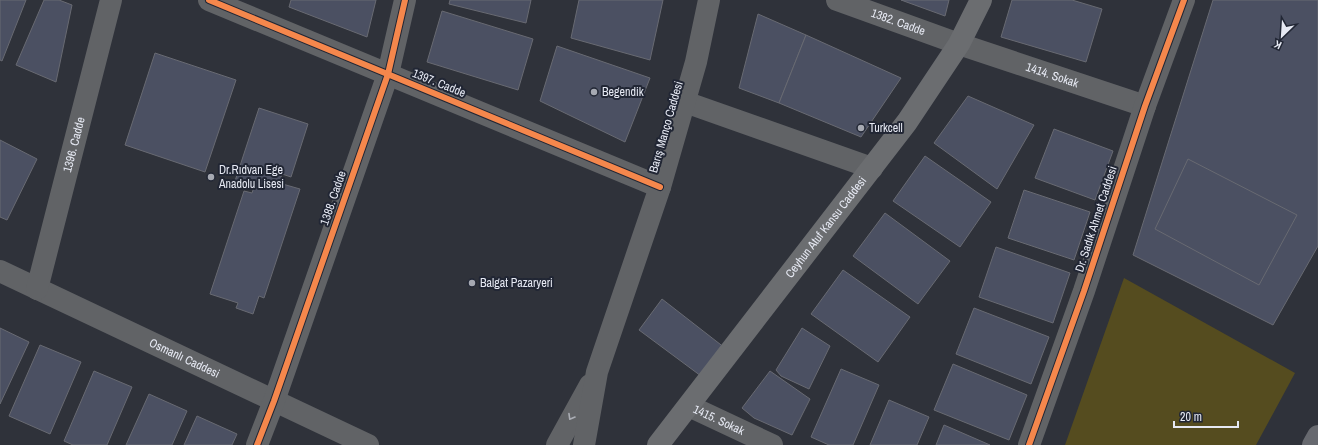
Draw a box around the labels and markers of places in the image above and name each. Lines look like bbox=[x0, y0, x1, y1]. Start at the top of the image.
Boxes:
place label: Begendik bbox=[602, 84, 644, 100]
marker: Begendik bbox=[589, 87, 599, 97]
place label: Turkcell bbox=[869, 120, 903, 136]
marker: Turkcell bbox=[856, 123, 866, 133]
place label: Dr.Rıdvan Ege Anadolu Lisesi bbox=[218, 162, 284, 192]
marker: Dr.Rıdvan Ege Anadolu Lisesi bbox=[206, 172, 216, 182]
place label: Balgat Pazaryeri bbox=[480, 275, 553, 291]
marker: Balgat Pazaryeri bbox=[467, 278, 477, 288]

